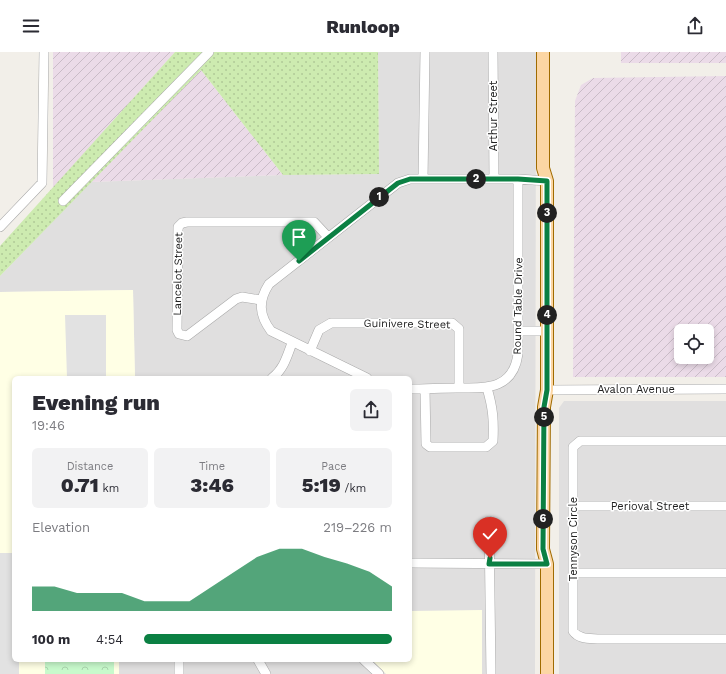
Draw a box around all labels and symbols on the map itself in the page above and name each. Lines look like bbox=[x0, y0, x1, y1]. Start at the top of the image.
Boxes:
street label: Arthur Street bbox=[487, 80, 500, 151]
pin: 2 bbox=[466, 169, 486, 189]
pin: 1 bbox=[369, 187, 389, 207]
pin: 3 bbox=[537, 203, 557, 223]
pin bbox=[282, 220, 316, 261]
street label: Lancelot Street bbox=[171, 232, 185, 316]
street label: Round Table Drive bbox=[511, 257, 525, 355]
pin: 4 bbox=[537, 305, 557, 325]
street label: Guinivere Street bbox=[363, 317, 451, 331]
street label: Avalon Avenue bbox=[597, 383, 675, 396]
pin: 5 bbox=[534, 407, 554, 427]
street label: Tennyson Circle bbox=[567, 497, 580, 581]
street label: Perioval Street bbox=[611, 500, 690, 513]
pin: 6 bbox=[533, 509, 553, 529]
pin bbox=[473, 517, 507, 558]

